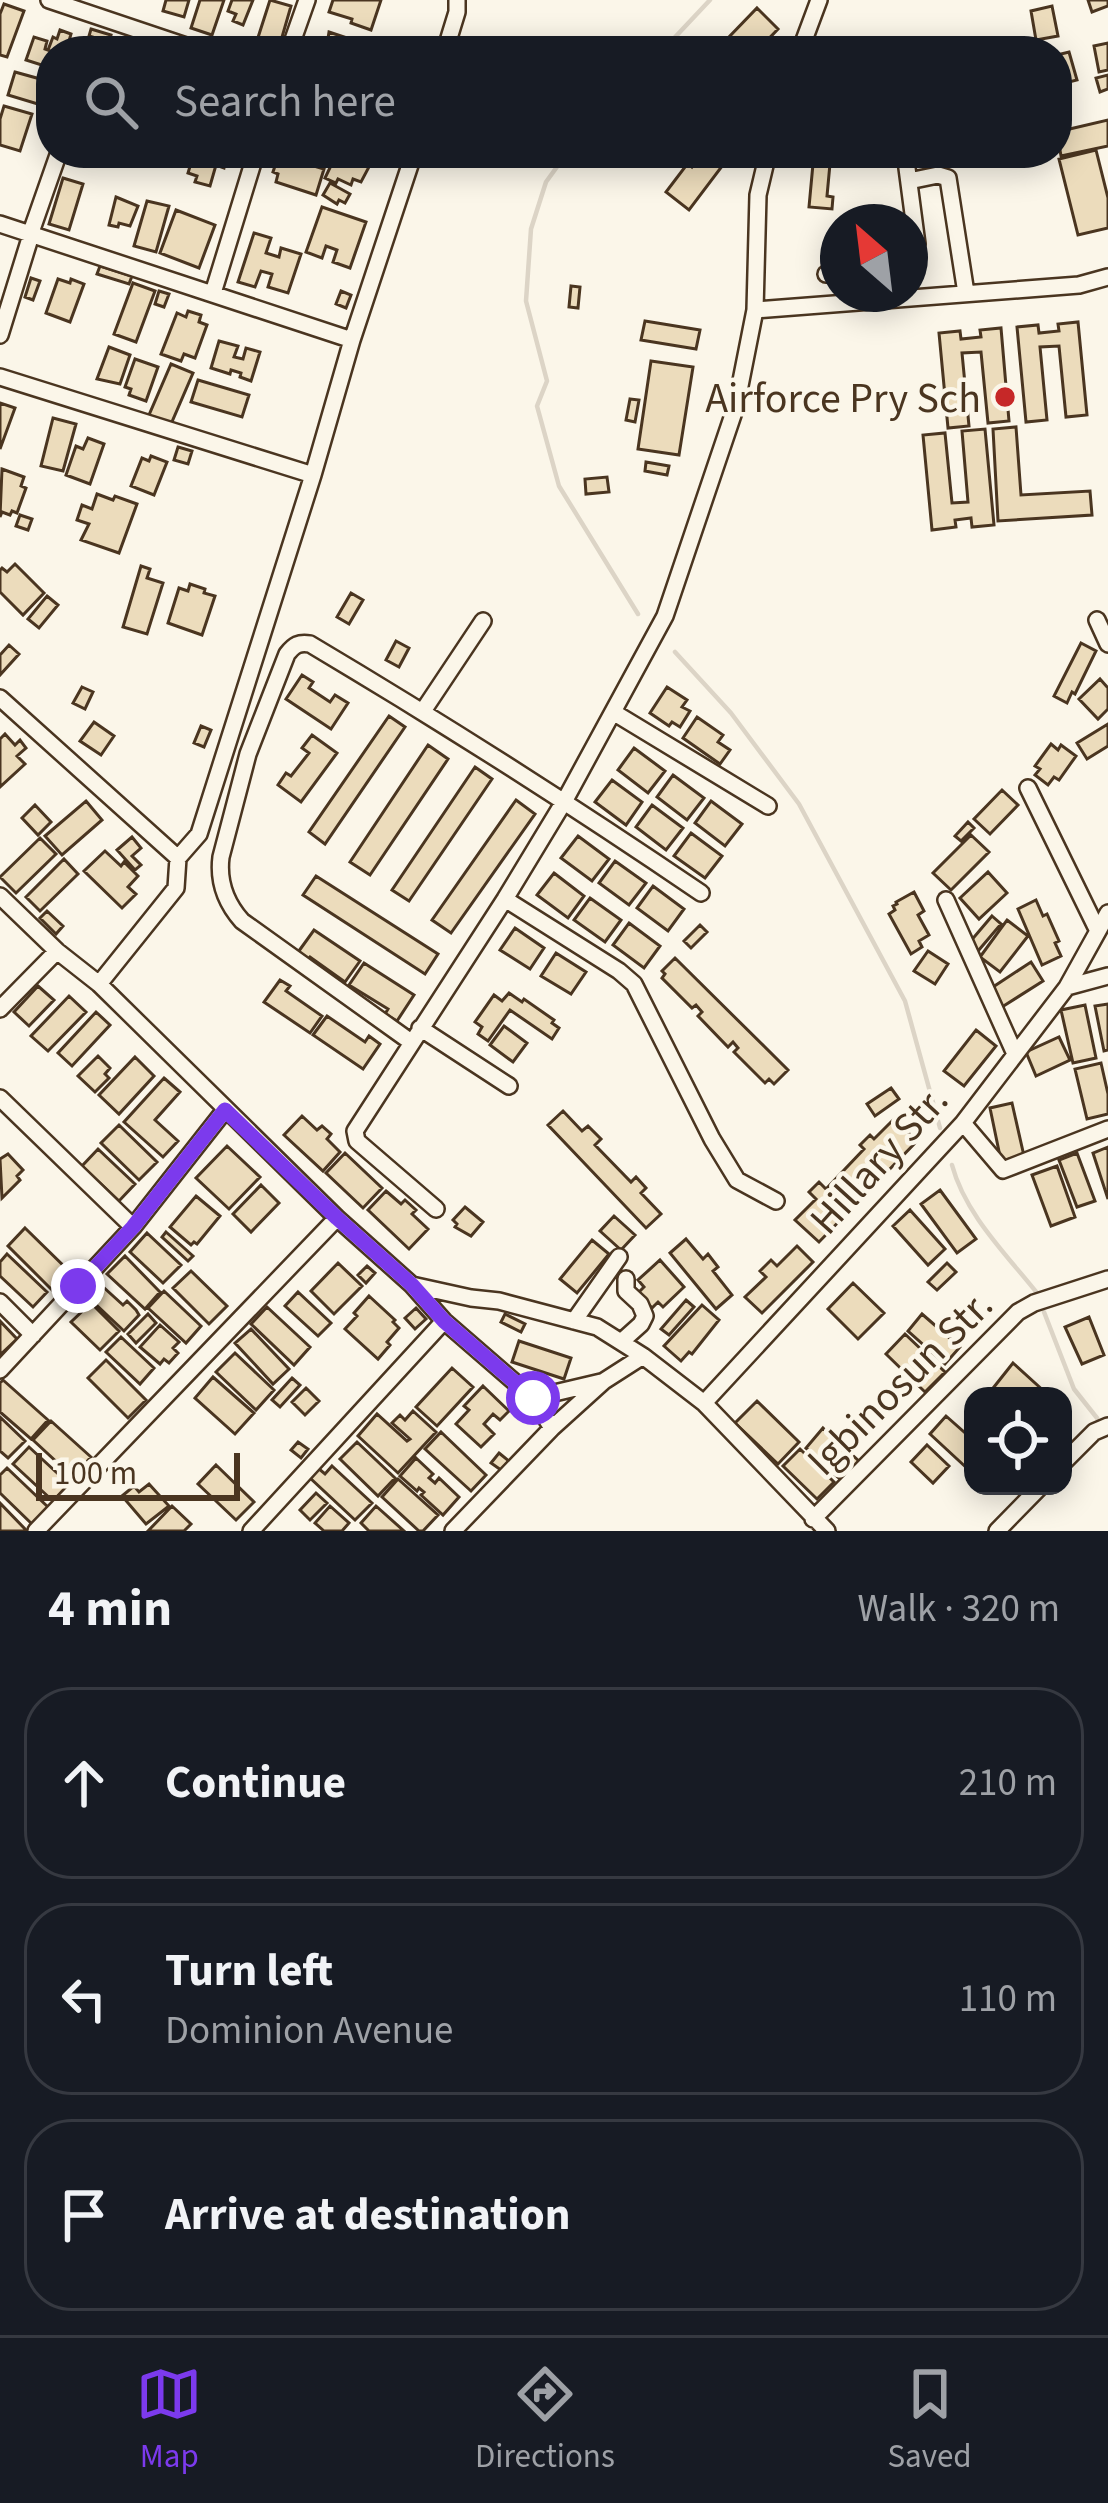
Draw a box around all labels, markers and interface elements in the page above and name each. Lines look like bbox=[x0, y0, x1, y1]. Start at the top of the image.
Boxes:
search box bbox=[36, 36, 1072, 168]
icon: search bbox=[78, 69, 144, 135]
text: Search here bbox=[174, 70, 396, 134]
north arrow bbox=[820, 204, 928, 312]
place label: Airforce Pry Sch bbox=[705, 369, 981, 429]
marker: Airforce Pry Sch bbox=[992, 384, 1018, 410]
street label: Hillary Str. bbox=[796, 1073, 963, 1248]
route end bbox=[51, 1259, 105, 1313]
street label: Igbinosun Str. bbox=[794, 1277, 1007, 1490]
route start bbox=[506, 1371, 560, 1425]
map controls bbox=[964, 1387, 1072, 1495]
button: locate bbox=[964, 1387, 1072, 1495]
scale bar bbox=[36, 1447, 240, 1500]
text: 100 m bbox=[54, 1450, 137, 1497]
text: 4 min bbox=[48, 1573, 172, 1645]
text: Walk · 320 m bbox=[857, 1581, 1060, 1637]
icon: ahead bbox=[51, 1750, 117, 1816]
text: Continue bbox=[165, 1751, 346, 1815]
text: 210 m bbox=[959, 1755, 1057, 1811]
text: Turn left bbox=[165, 1939, 333, 2003]
icon: left bbox=[51, 1966, 117, 2032]
text: 110 m bbox=[959, 1971, 1057, 2027]
text: Dominion Avenue bbox=[165, 2003, 453, 2059]
icon: arrive bbox=[51, 2182, 117, 2248]
text: Arrive at destination bbox=[165, 2183, 570, 2247]
tab: Map bbox=[136, 2361, 202, 2480]
tab: Directions bbox=[475, 2361, 615, 2480]
tab: Saved bbox=[887, 2361, 972, 2480]

